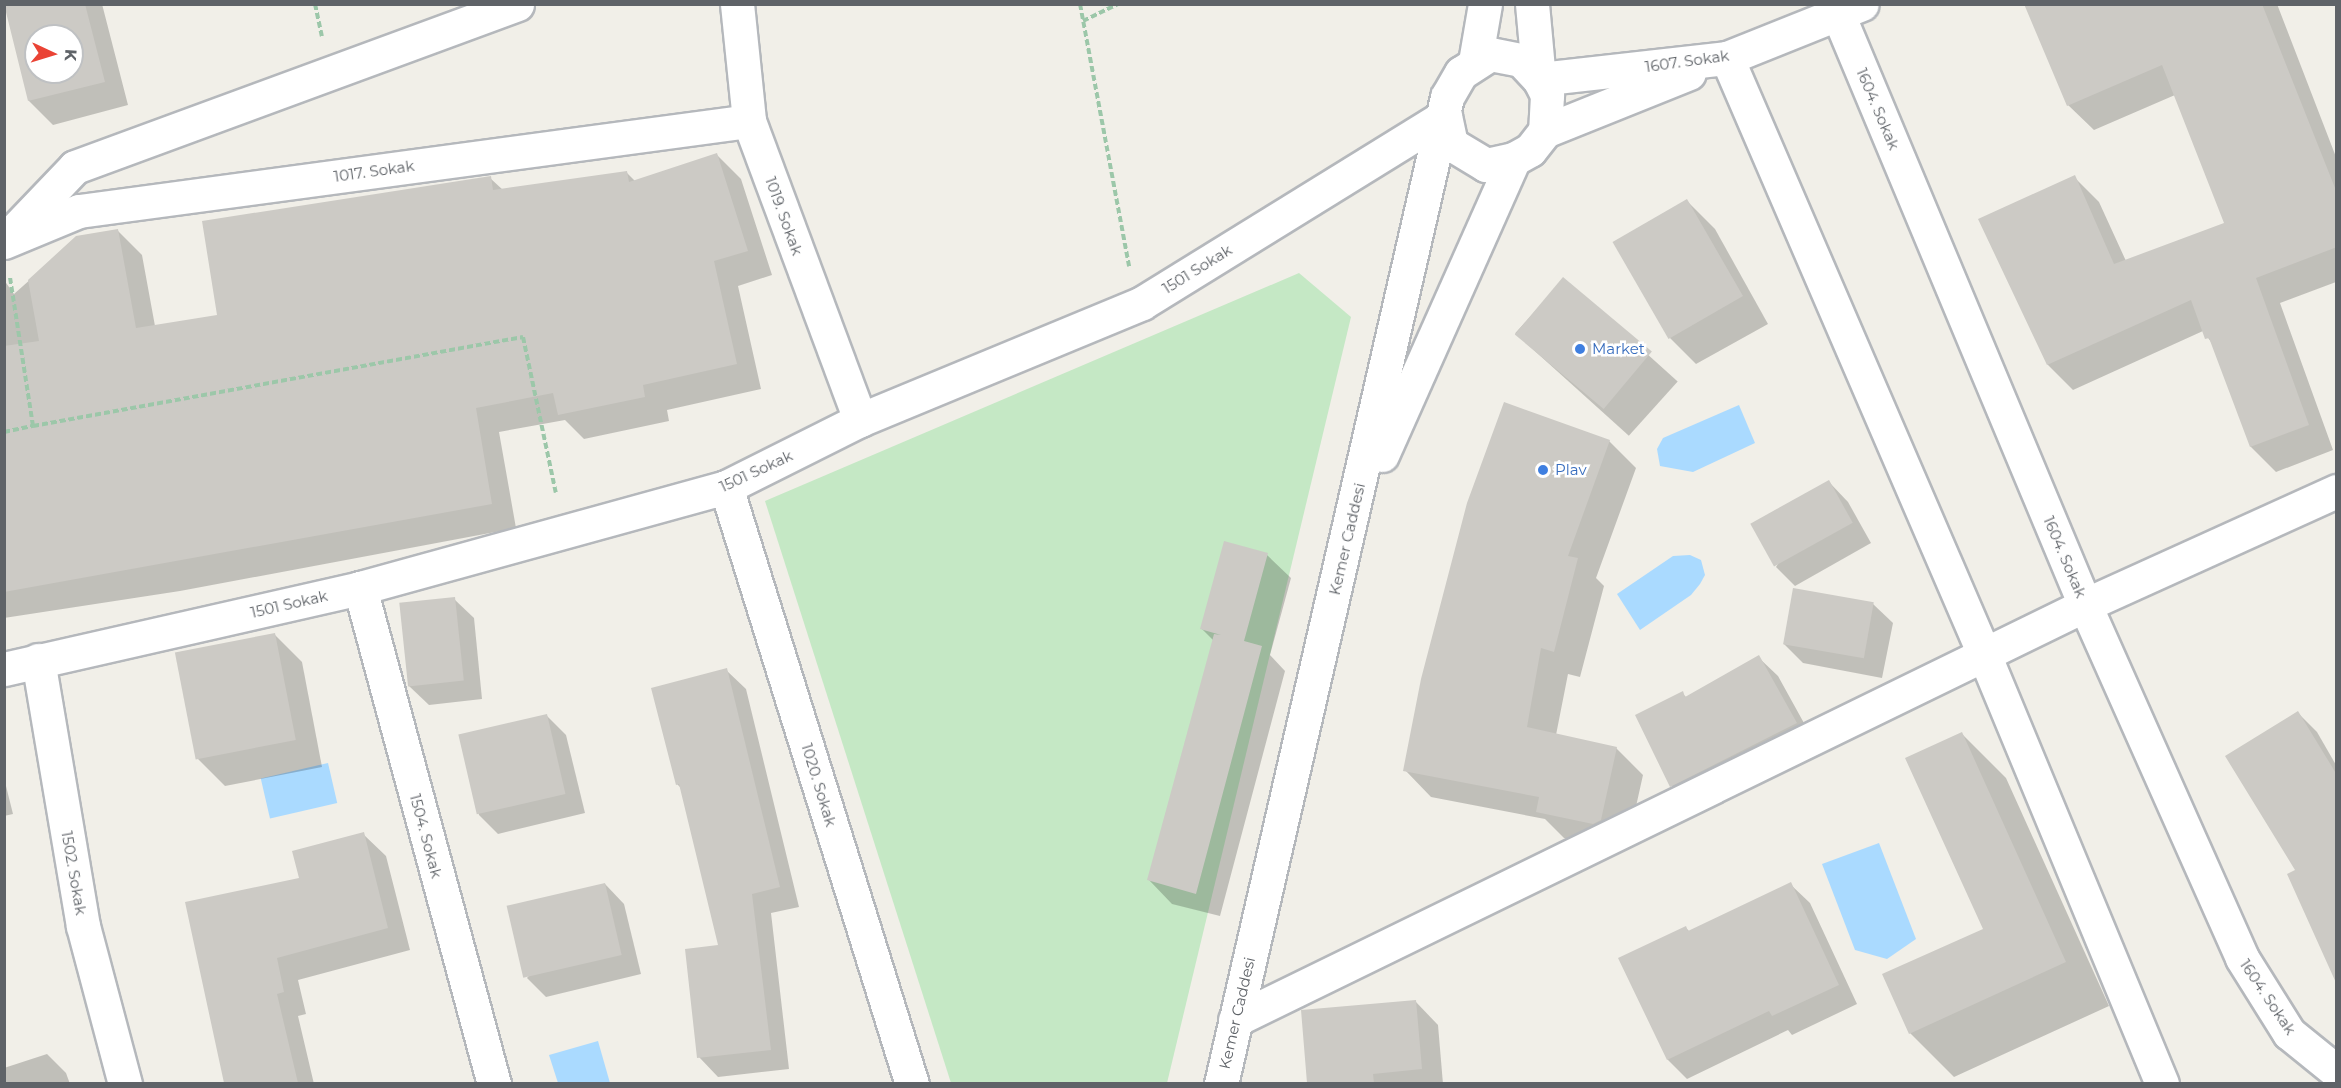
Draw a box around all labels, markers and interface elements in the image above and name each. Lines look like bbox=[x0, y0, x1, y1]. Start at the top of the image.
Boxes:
north arrow bbox=[24, 24, 84, 84]
street label: 1607. Sokak bbox=[1644, 46, 1730, 76]
text: K bbox=[61, 49, 80, 62]
street label: 1604. Sokak bbox=[1853, 65, 1903, 153]
street label: 1017. Sokak bbox=[333, 156, 415, 186]
street label: 1019. Sokak bbox=[762, 174, 806, 258]
street label: 1501 Sokak bbox=[1159, 241, 1235, 297]
place label: Market bbox=[1592, 340, 1645, 358]
marker: Market bbox=[1573, 342, 1587, 356]
street label: 1501 Sokak bbox=[717, 446, 795, 496]
place label: Plav bbox=[1555, 461, 1587, 479]
marker: Plav bbox=[1536, 463, 1550, 477]
street label: Kemer Caddesi bbox=[1325, 481, 1369, 597]
street label: 1604. Sokak bbox=[2040, 513, 2090, 601]
street label: 1501 Sokak bbox=[249, 586, 329, 622]
street label: 1020. Sokak bbox=[798, 741, 840, 829]
street label: 1504. Sokak bbox=[406, 792, 446, 880]
street label: 1502. Sokak bbox=[58, 830, 90, 916]
street label: Kemer Caddesi bbox=[1215, 955, 1259, 1071]
street label: 1604. Sokak bbox=[2236, 956, 2300, 1038]

